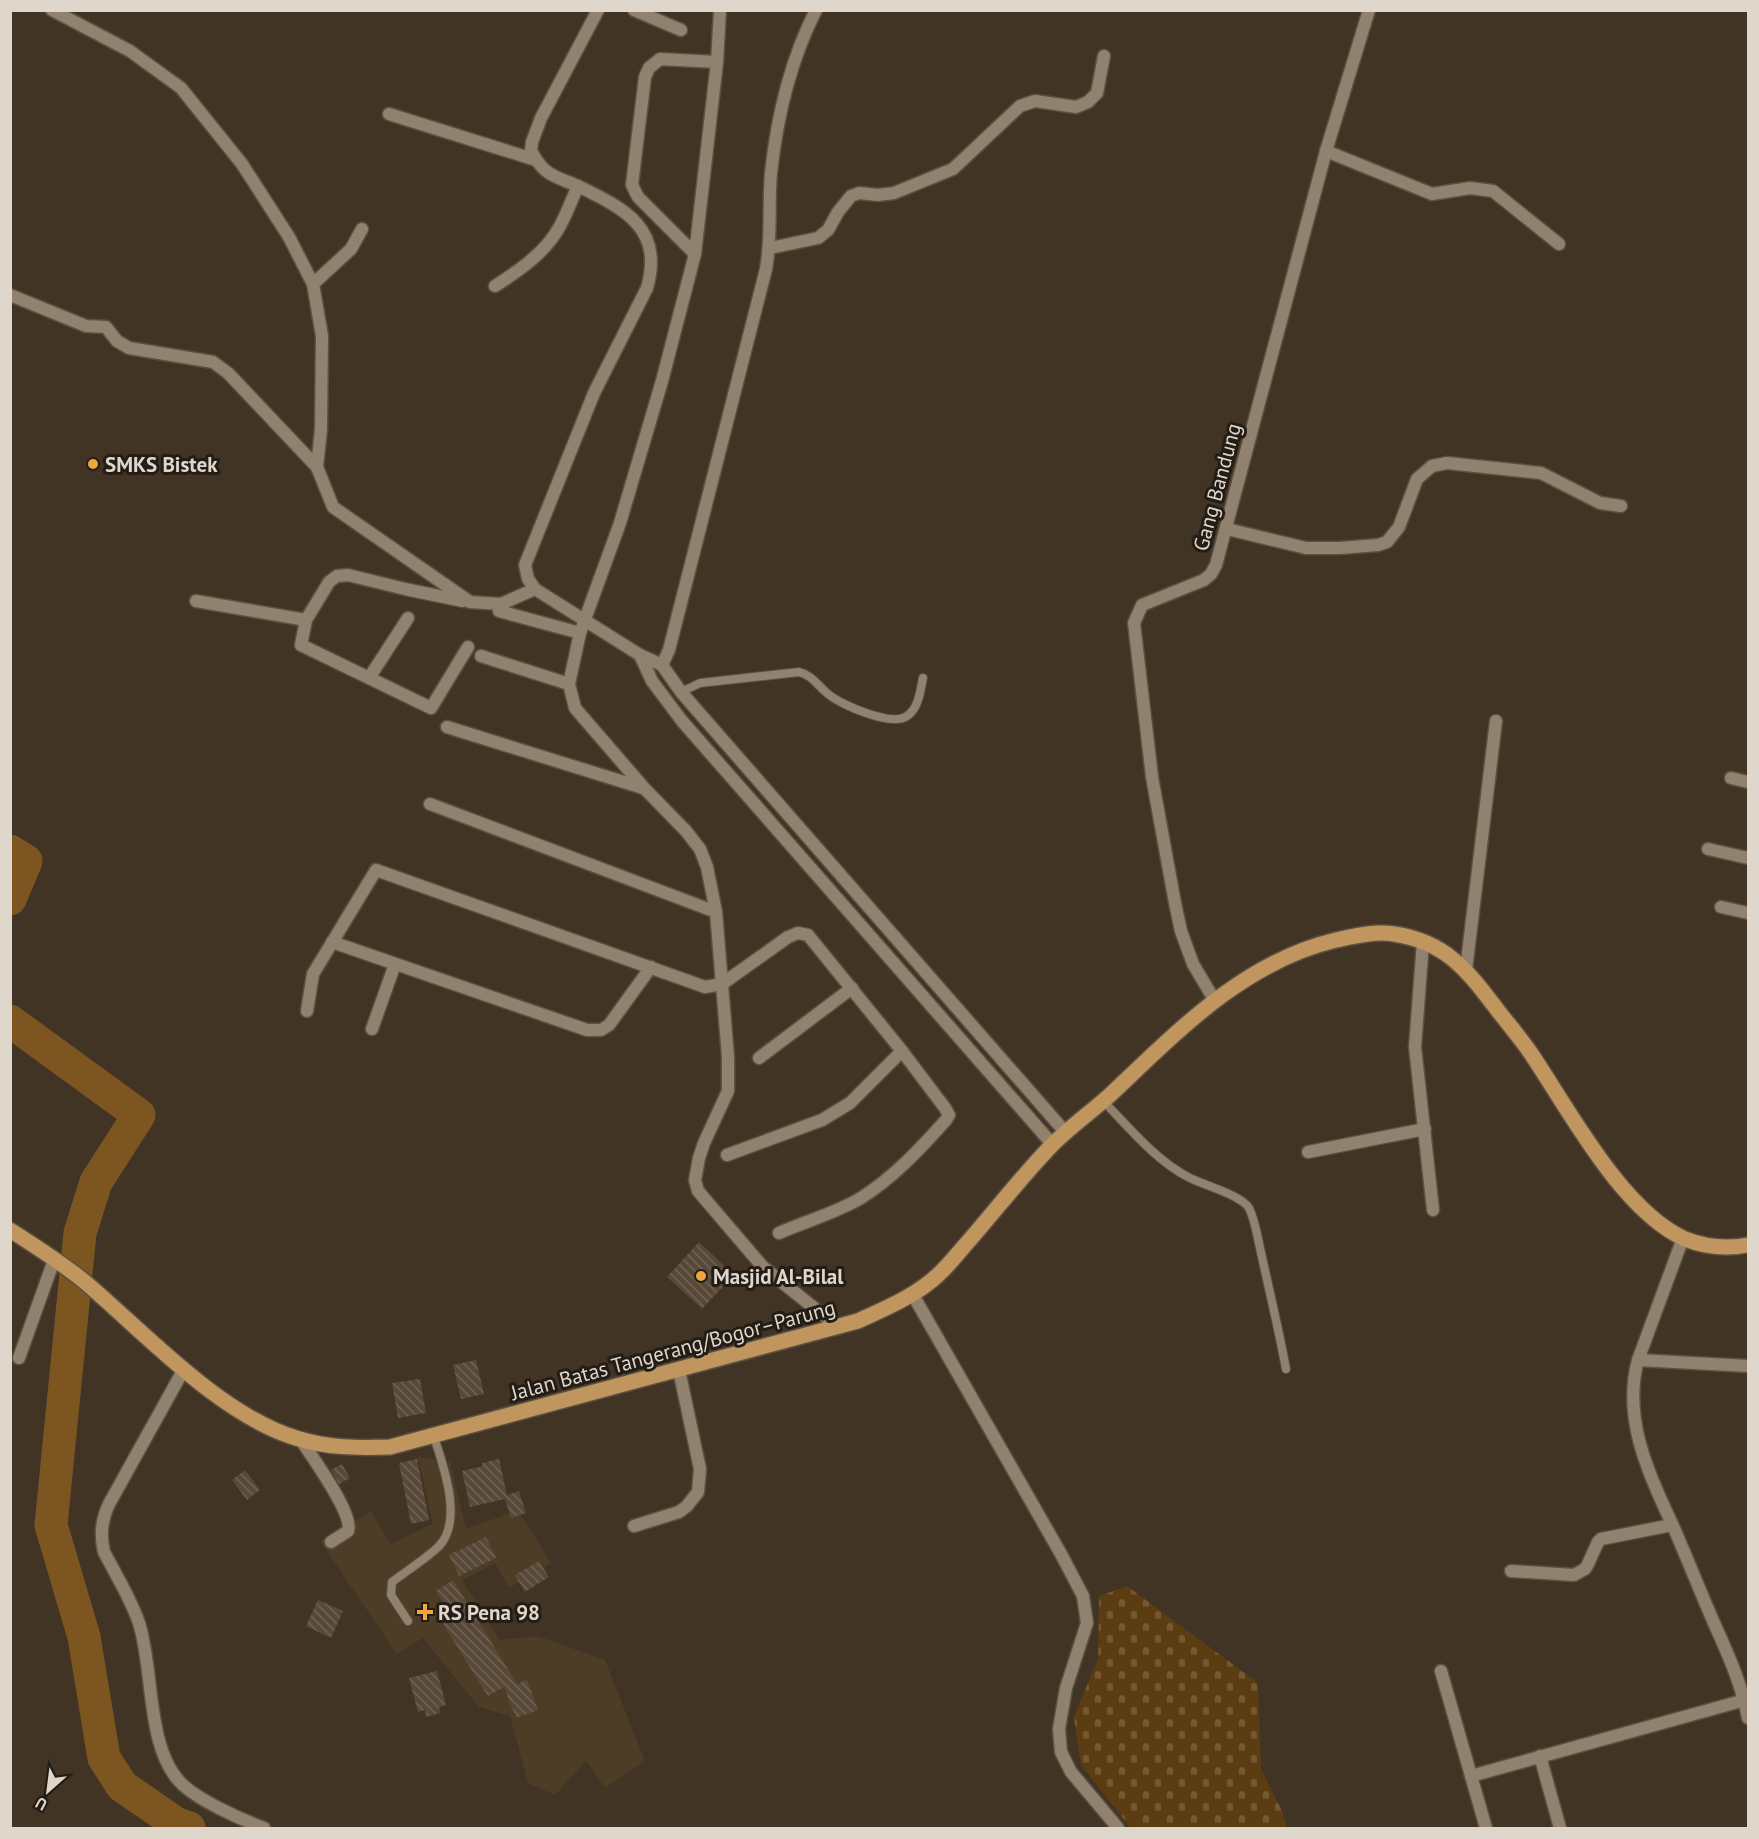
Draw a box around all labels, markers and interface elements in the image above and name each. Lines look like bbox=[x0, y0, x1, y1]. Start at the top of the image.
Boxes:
street label: Gang Bandung bbox=[1187, 420, 1247, 554]
place label: SMKS Bistek bbox=[105, 451, 218, 478]
marker: SMKS Bistek bbox=[86, 457, 100, 471]
place label: Masjid Al-Bilal bbox=[713, 1263, 844, 1290]
marker: Masjid Al-Bilal bbox=[694, 1269, 708, 1283]
street label: Jalan Batas Tangerang/Bogor–Parung bbox=[507, 1294, 838, 1407]
place label: RS Pena 98 bbox=[438, 1599, 540, 1626]
marker: RS Pena 98 bbox=[416, 1603, 434, 1621]
north arrow bbox=[18, 1761, 78, 1821]
text: U bbox=[32, 1793, 50, 1815]

